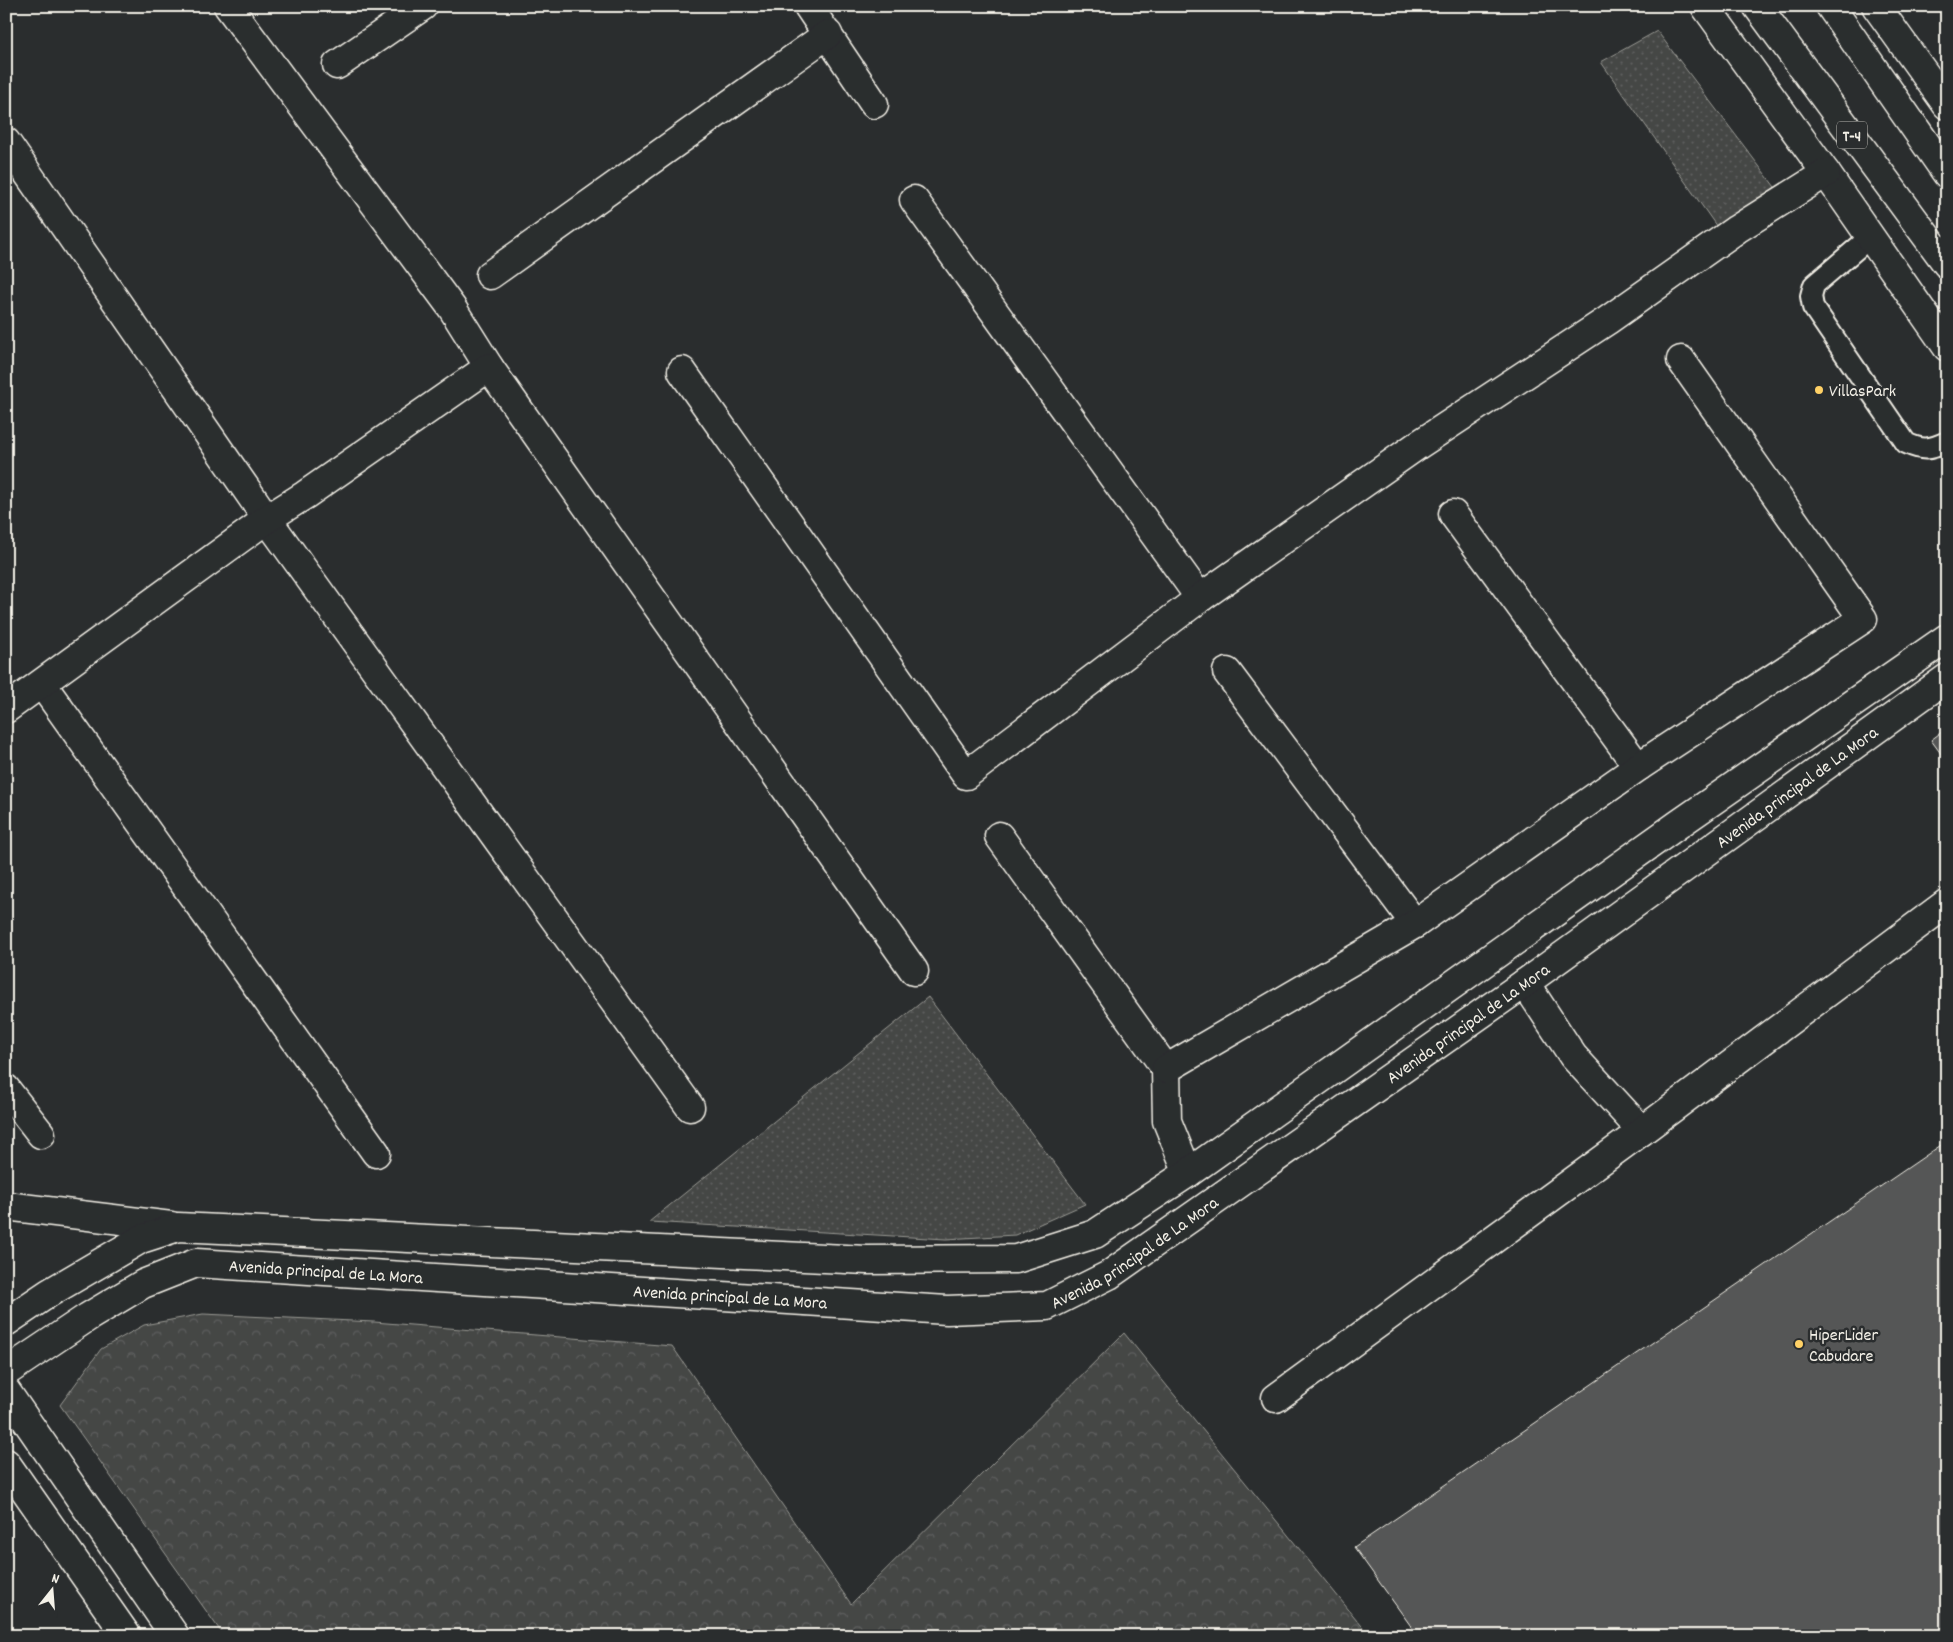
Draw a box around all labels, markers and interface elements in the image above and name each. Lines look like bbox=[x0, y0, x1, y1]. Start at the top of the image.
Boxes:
road number: T-4 bbox=[1837, 122, 1867, 148]
place label: VillasPark bbox=[1829, 380, 1896, 405]
marker: VillasPark bbox=[1813, 384, 1825, 396]
street label: Avenida principal de La Mora bbox=[1712, 721, 1885, 856]
street label: Avenida principal de La Mora bbox=[1382, 959, 1556, 1091]
street label: Avenida principal de La Mora bbox=[1047, 1192, 1225, 1317]
street label: Avenida principal de La Mora bbox=[228, 1255, 424, 1292]
street label: Avenida principal de La Mora bbox=[632, 1280, 828, 1318]
place label: HiperLider Cabudare bbox=[1809, 1324, 1878, 1370]
marker: HiperLider Cabudare bbox=[1793, 1338, 1805, 1350]
north arrow bbox=[28, 1564, 78, 1614]
text: N bbox=[49, 1569, 62, 1590]

